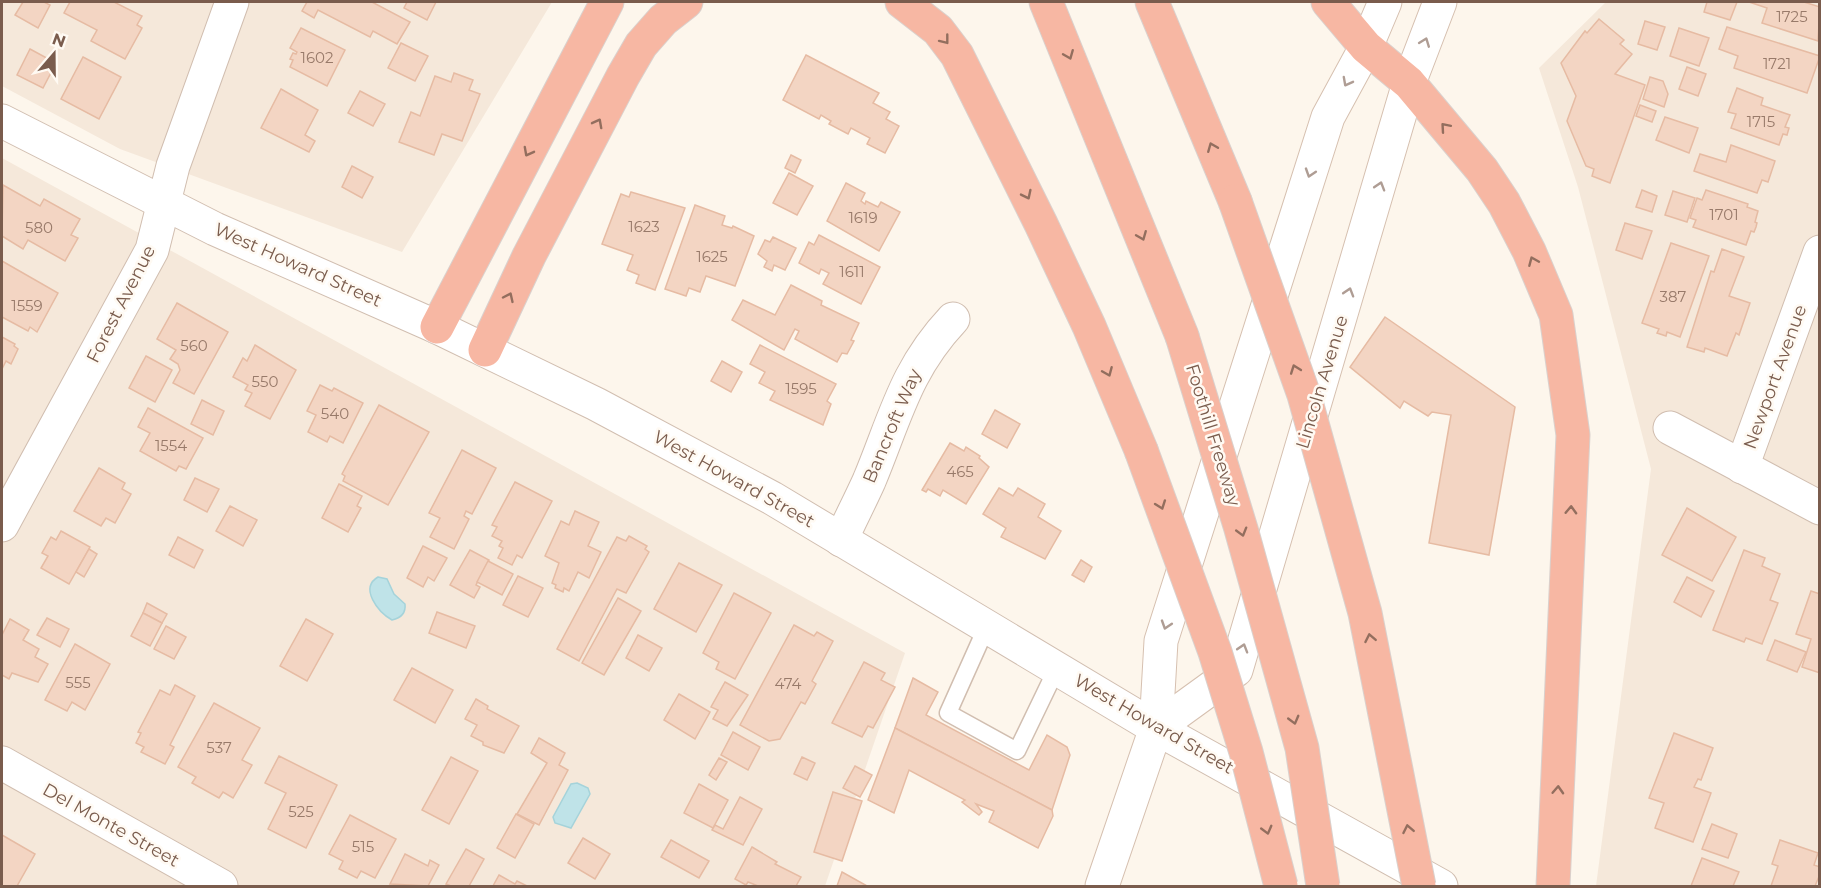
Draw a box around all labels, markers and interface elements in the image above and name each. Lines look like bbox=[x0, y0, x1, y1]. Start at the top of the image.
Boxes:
house number: 1725 bbox=[1776, 7, 1808, 26]
north arrow bbox=[24, 24, 84, 84]
text: N bbox=[50, 29, 68, 52]
one-way arrow bbox=[938, 33, 949, 44]
one-way arrow bbox=[1417, 38, 1430, 48]
house number: 1602 bbox=[300, 48, 334, 67]
one-way arrow bbox=[1062, 49, 1074, 60]
house number: 1721 bbox=[1763, 54, 1791, 73]
one-way arrow bbox=[1343, 76, 1354, 86]
house number: 1715 bbox=[1747, 112, 1775, 131]
one-way arrow bbox=[591, 119, 603, 130]
one-way arrow bbox=[1441, 123, 1452, 134]
one-way arrow bbox=[1207, 143, 1219, 154]
one-way arrow bbox=[524, 145, 536, 156]
one-way arrow bbox=[1305, 167, 1317, 178]
one-way arrow bbox=[1373, 181, 1386, 191]
one-way arrow bbox=[1020, 188, 1032, 199]
house number: 1701 bbox=[1709, 205, 1739, 224]
house number: 1619 bbox=[848, 208, 878, 227]
house number: 1623 bbox=[628, 217, 660, 236]
house number: 580 bbox=[25, 218, 53, 237]
street label: West Howard Street bbox=[211, 218, 385, 312]
one-way arrow bbox=[1135, 230, 1147, 241]
street label: Forest Avenue bbox=[82, 241, 160, 366]
house number: 1625 bbox=[696, 247, 728, 266]
one-way arrow bbox=[1528, 256, 1540, 267]
house number: 1611 bbox=[839, 262, 865, 281]
one-way arrow bbox=[1342, 287, 1354, 298]
house number: 387 bbox=[1660, 287, 1687, 306]
one-way arrow bbox=[502, 292, 514, 303]
house number: 1559 bbox=[11, 296, 43, 315]
street label: Newport Avenue bbox=[1739, 302, 1811, 452]
street label: Lincoln Avenue bbox=[1291, 312, 1353, 451]
house number: 560 bbox=[180, 336, 208, 355]
street label: Foothill Freeway bbox=[1181, 361, 1245, 509]
one-way arrow bbox=[1290, 364, 1303, 375]
street label: Bancroft Way bbox=[858, 365, 926, 486]
one-way arrow bbox=[1101, 366, 1113, 377]
house number: 550 bbox=[252, 372, 278, 391]
house number: 1595 bbox=[785, 379, 817, 398]
house number: 540 bbox=[321, 404, 349, 423]
street label: West Howard Street bbox=[650, 426, 818, 532]
house number: 1554 bbox=[155, 436, 187, 455]
house number: 465 bbox=[946, 462, 974, 481]
one-way arrow bbox=[1153, 499, 1166, 510]
one-way arrow bbox=[1564, 505, 1577, 514]
one-way arrow bbox=[1235, 527, 1247, 537]
one-way arrow bbox=[1161, 619, 1173, 630]
one-way arrow bbox=[1364, 633, 1377, 643]
one-way arrow bbox=[1236, 643, 1248, 654]
street label: West Howard Street bbox=[1070, 669, 1238, 779]
house number: 555 bbox=[65, 673, 91, 692]
house number: 474 bbox=[775, 674, 802, 693]
one-way arrow bbox=[1287, 715, 1299, 725]
house number: 537 bbox=[206, 738, 232, 757]
street label: Del Monte Street bbox=[39, 778, 183, 872]
one-way arrow bbox=[1551, 785, 1564, 794]
house number: 525 bbox=[288, 802, 314, 821]
one-way arrow bbox=[1402, 824, 1415, 834]
one-way arrow bbox=[1259, 825, 1272, 835]
house number: 515 bbox=[352, 837, 374, 856]

